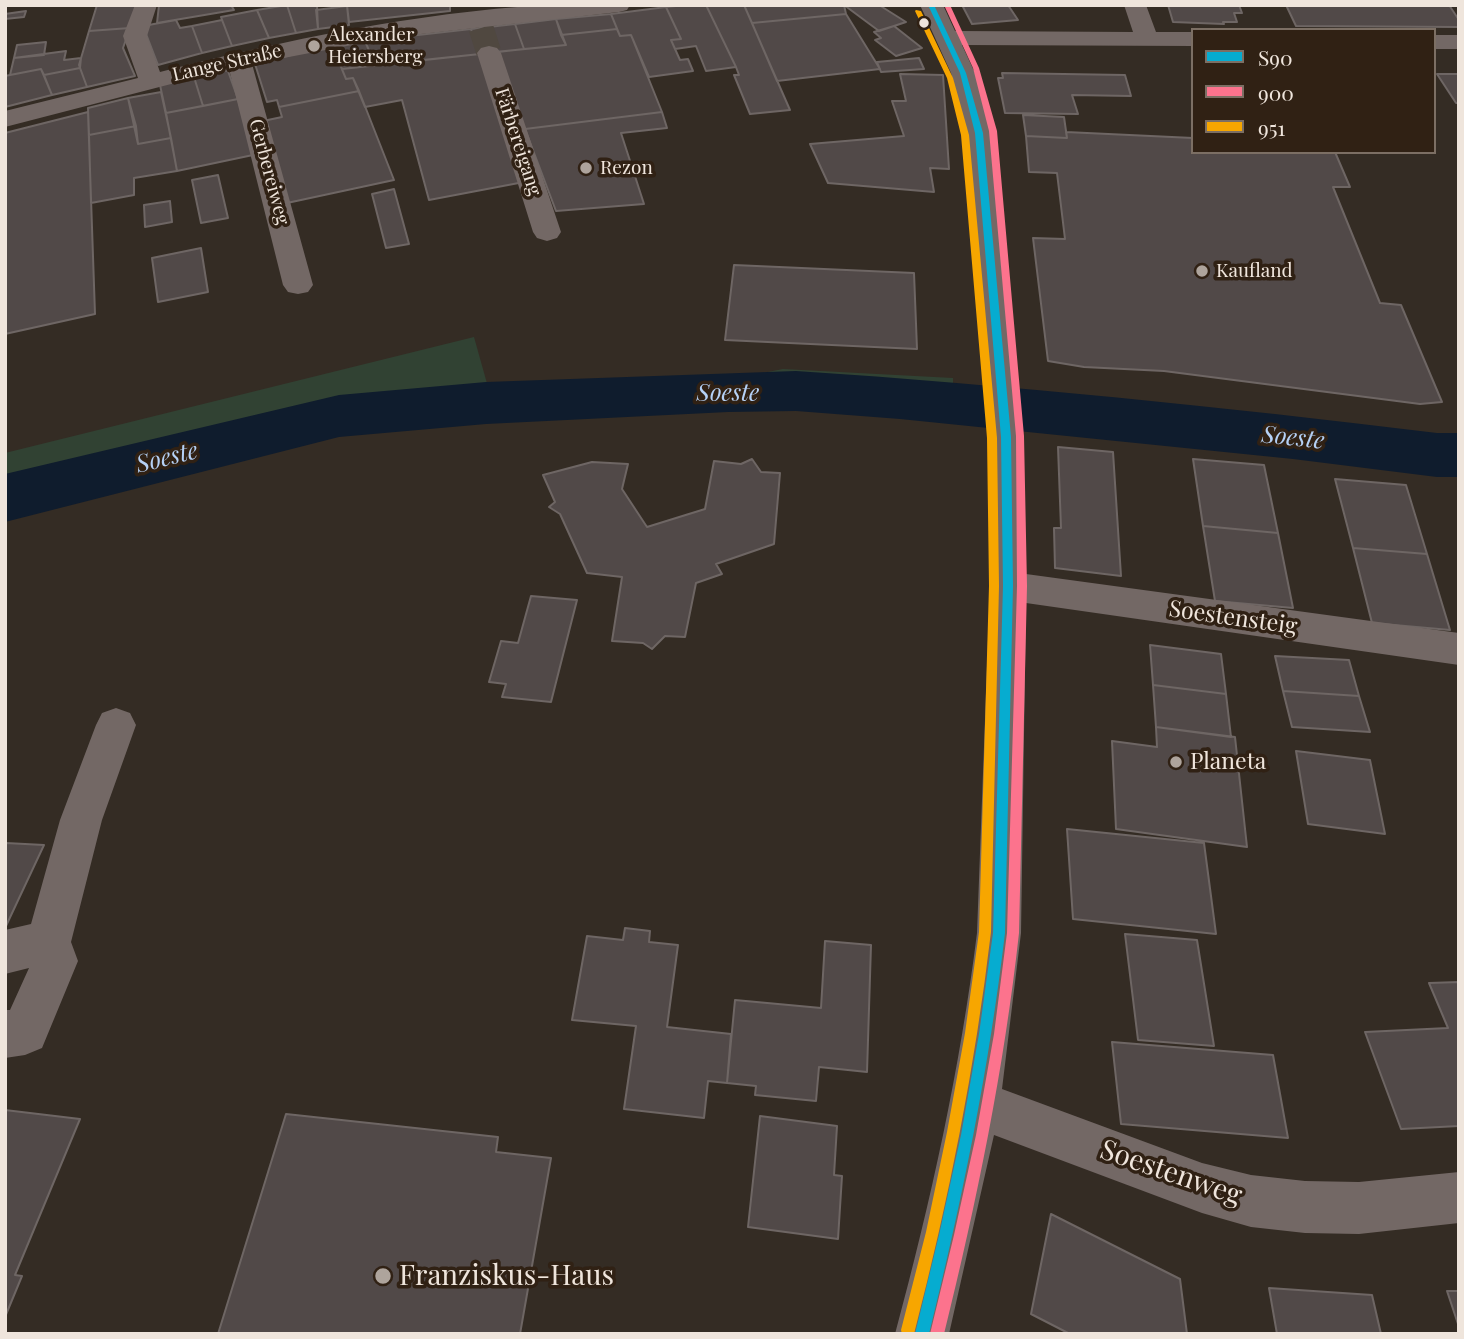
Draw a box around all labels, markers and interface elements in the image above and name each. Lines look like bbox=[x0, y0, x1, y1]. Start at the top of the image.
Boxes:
unlabelled marker bbox=[917, 16, 931, 30]
place label: Alexander Heiersberg bbox=[328, 24, 423, 68]
legend bbox=[1191, 28, 1436, 154]
marker: Alexander Heiersberg bbox=[306, 38, 322, 54]
street label: Lange Straße bbox=[170, 39, 284, 87]
text: S90 bbox=[1258, 43, 1293, 71]
text: 900 bbox=[1258, 78, 1294, 106]
street label: Färbereigang bbox=[490, 85, 546, 199]
text: 951 bbox=[1258, 113, 1285, 141]
street label: Gerbereiweg bbox=[244, 117, 294, 227]
place label: Rezon bbox=[600, 157, 653, 179]
marker: Rezon bbox=[578, 160, 594, 176]
place label: Kaufland bbox=[1216, 260, 1293, 282]
marker: Kaufland bbox=[1194, 263, 1210, 279]
water label: Soeste bbox=[697, 380, 759, 408]
water label: Soeste bbox=[1260, 420, 1326, 456]
water label: Soeste bbox=[133, 436, 201, 480]
street label: Soestensteig bbox=[1167, 595, 1299, 641]
place label: Planeta bbox=[1190, 748, 1266, 776]
marker: Planeta bbox=[1168, 754, 1184, 770]
street label: Soestenweg bbox=[1096, 1133, 1246, 1213]
place label: Franziskus-Haus bbox=[399, 1259, 614, 1293]
marker: Franziskus-Haus bbox=[373, 1266, 393, 1286]

